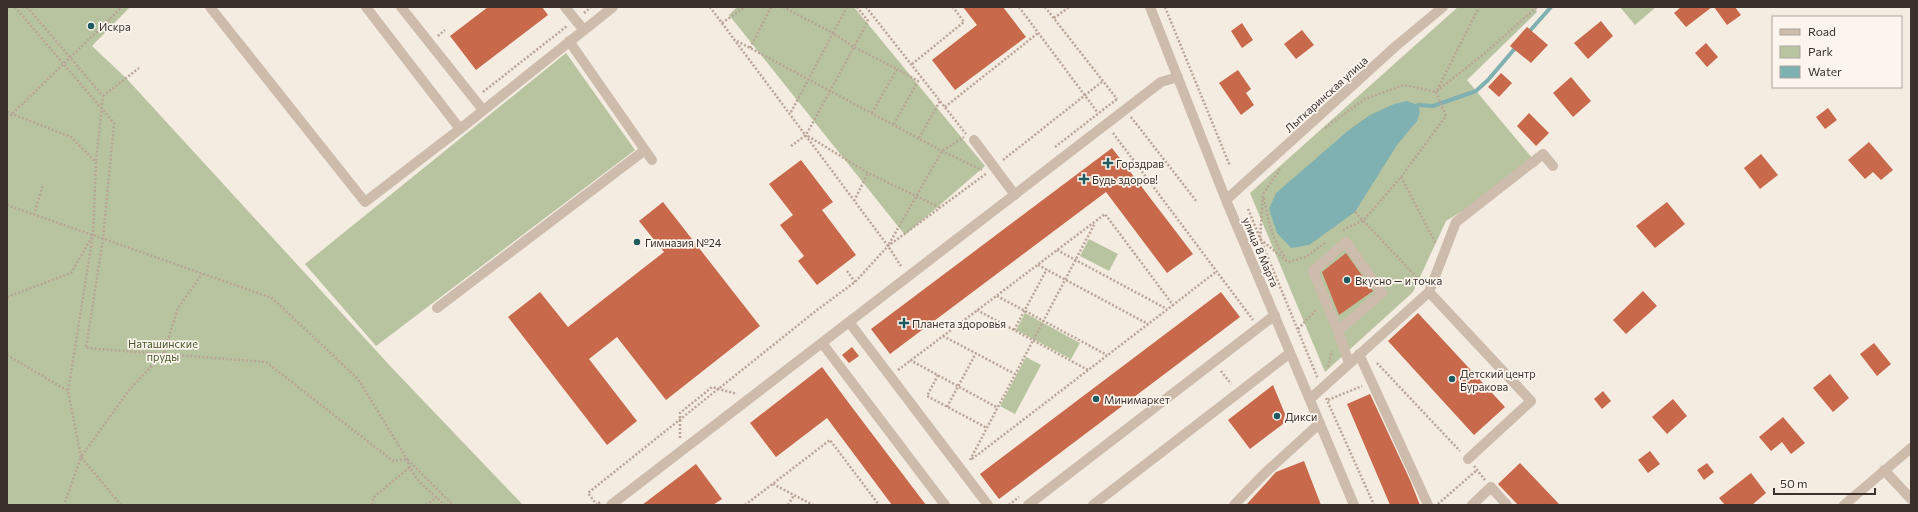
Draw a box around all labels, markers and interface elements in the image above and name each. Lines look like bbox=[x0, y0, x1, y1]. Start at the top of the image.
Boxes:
legend bbox=[1772, 16, 1902, 88]
place label: Искра bbox=[99, 20, 131, 33]
marker: Искра bbox=[86, 21, 96, 31]
text: Road bbox=[1808, 24, 1836, 38]
text: Park bbox=[1808, 44, 1834, 58]
street label: Лыткаринская улица bbox=[1282, 53, 1370, 135]
text: Water bbox=[1808, 64, 1842, 78]
place label: Горздрав bbox=[1116, 157, 1164, 170]
marker: Горздрав bbox=[1103, 158, 1113, 168]
place label: Будь здоров! bbox=[1092, 173, 1158, 186]
marker: Будь здоров! bbox=[1079, 174, 1089, 184]
street label: улица 8 Марта bbox=[1240, 215, 1282, 289]
place label: Гимназия №24 bbox=[645, 236, 722, 249]
marker: Гимназия №24 bbox=[632, 237, 642, 247]
place label: Вкусно — и точка bbox=[1355, 274, 1442, 287]
marker: Вкусно — и точка bbox=[1342, 275, 1352, 285]
place label: Планета здоровья bbox=[912, 317, 1006, 330]
marker: Планета здоровья bbox=[899, 318, 909, 328]
park label: Наташинские пруды bbox=[128, 337, 198, 363]
place label: Детский центр Буракова bbox=[1460, 367, 1536, 393]
marker: Детский центр Буракова bbox=[1447, 374, 1457, 384]
place label: Минимаркет bbox=[1104, 393, 1170, 406]
marker: Минимаркет bbox=[1091, 394, 1101, 404]
place label: Дикси bbox=[1285, 410, 1317, 423]
marker: Дикси bbox=[1272, 411, 1282, 421]
scale bar bbox=[1774, 470, 1875, 496]
text: 50 m bbox=[1780, 476, 1808, 490]

